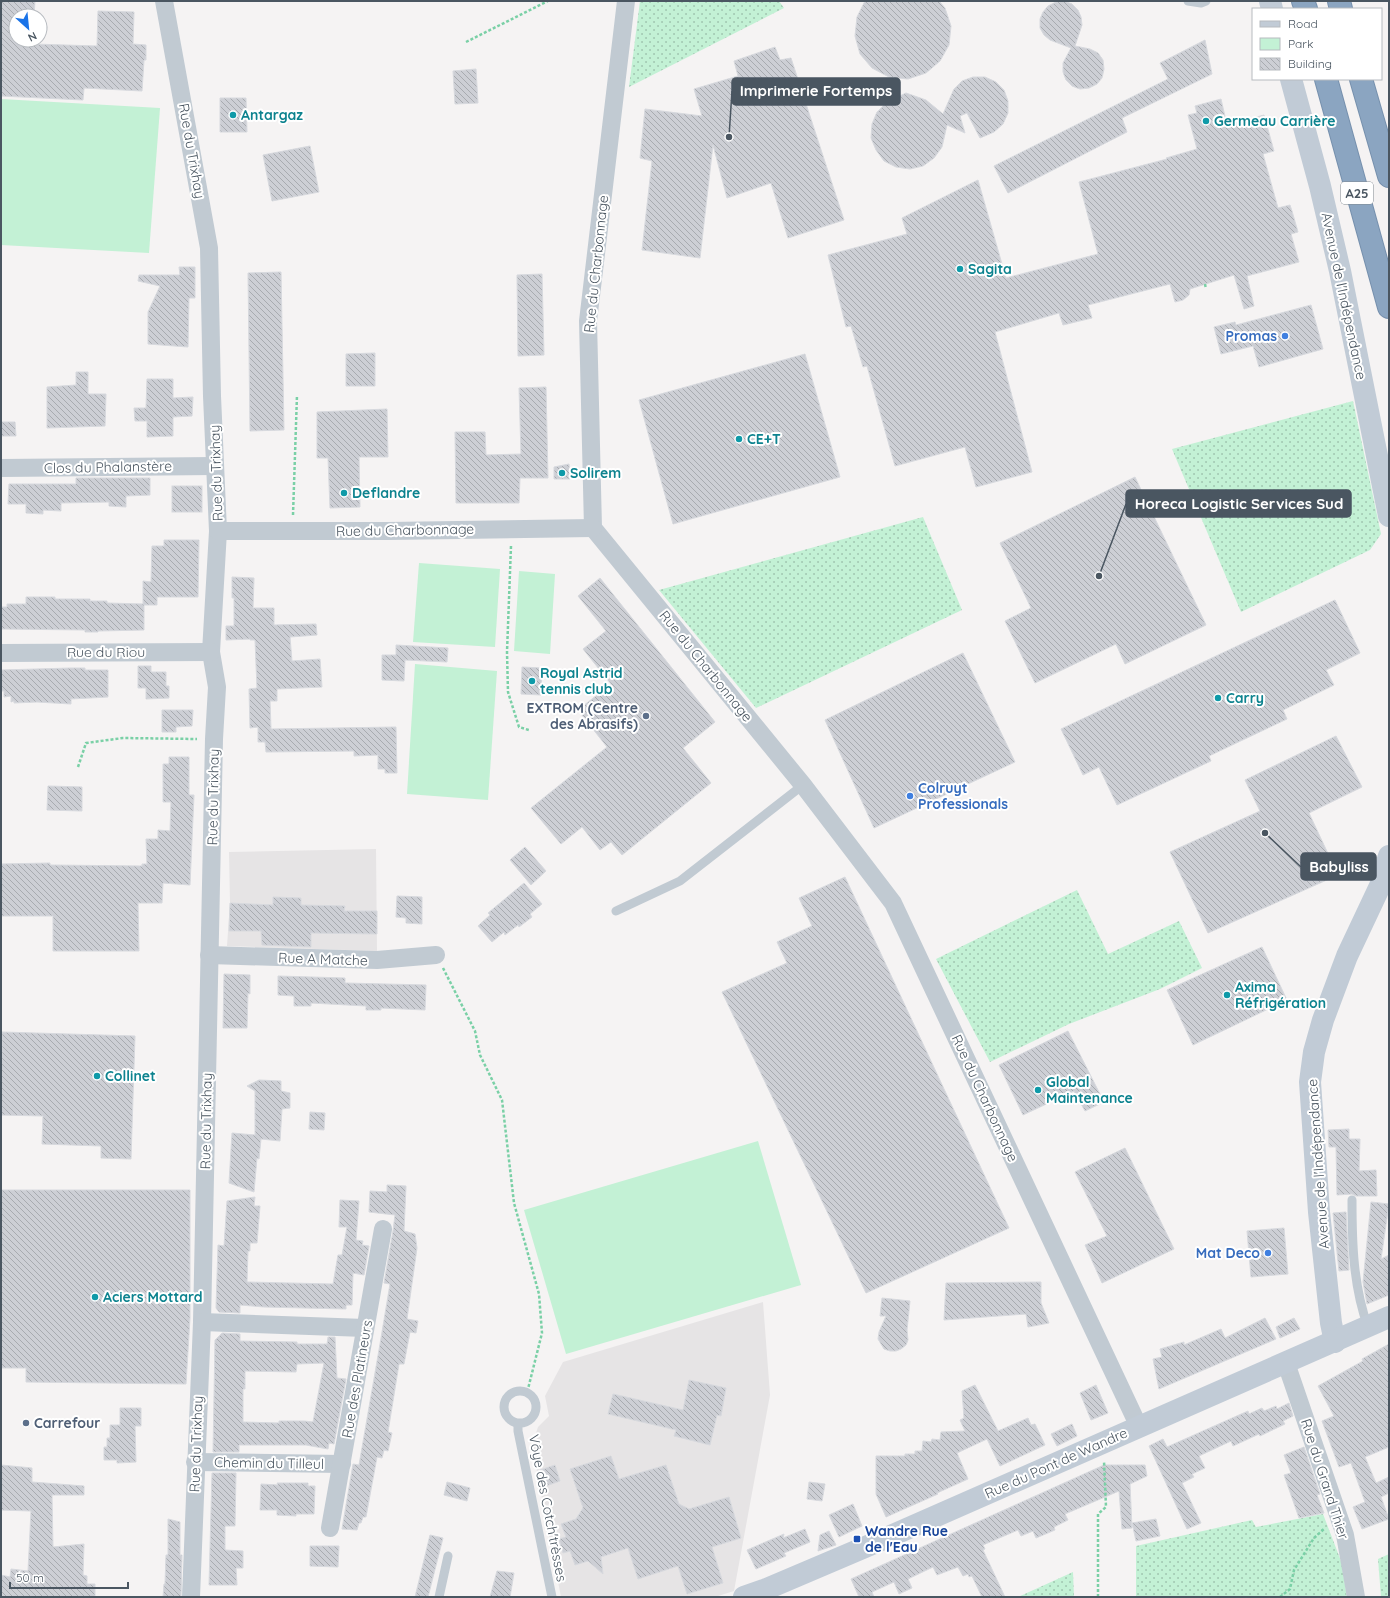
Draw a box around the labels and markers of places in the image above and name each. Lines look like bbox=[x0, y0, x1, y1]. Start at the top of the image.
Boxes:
callout: Imprimerie Fortemps bbox=[732, 78, 900, 105]
place label: Antargaz bbox=[241, 106, 303, 124]
marker: Antargaz bbox=[228, 110, 238, 120]
place label: Germeau Carrière bbox=[1214, 112, 1335, 130]
marker: Germeau Carrière bbox=[1201, 116, 1211, 126]
place label: Sagita bbox=[968, 260, 1012, 278]
marker: Sagita bbox=[955, 264, 965, 274]
place label: Promas bbox=[1226, 327, 1277, 345]
marker: Promas bbox=[1280, 331, 1290, 341]
place label: CE+T bbox=[747, 430, 781, 448]
marker: CE+T bbox=[734, 434, 744, 444]
place label: Solirem bbox=[570, 464, 621, 482]
marker: Solirem bbox=[557, 468, 567, 478]
place label: Deflandre bbox=[352, 484, 420, 502]
marker: Deflandre bbox=[339, 488, 349, 498]
callout: Horeca Logistic Services Sud bbox=[1126, 490, 1351, 517]
place label: Royal Astrid tennis club bbox=[540, 664, 623, 698]
marker: Royal Astrid tennis club bbox=[527, 676, 537, 686]
place label: Carry bbox=[1226, 689, 1264, 707]
marker: Carry bbox=[1213, 693, 1223, 703]
place label: EXTROM (Centre des Abrasifs) bbox=[526, 699, 638, 733]
marker: EXTROM (Centre des Abrasifs) bbox=[641, 711, 651, 721]
place label: Colruyt Professionals bbox=[918, 779, 1008, 813]
marker: Colruyt Professionals bbox=[905, 791, 915, 801]
callout: Babyliss bbox=[1301, 853, 1376, 880]
place label: Axima Réfrigération bbox=[1235, 978, 1326, 1012]
marker: Axima Réfrigération bbox=[1222, 990, 1232, 1000]
place label: Collinet bbox=[105, 1067, 156, 1085]
marker: Collinet bbox=[92, 1071, 102, 1081]
place label: Global Maintenance bbox=[1046, 1073, 1133, 1107]
marker: Global Maintenance bbox=[1033, 1085, 1043, 1095]
place label: Mat Deco bbox=[1196, 1244, 1260, 1262]
marker: Mat Deco bbox=[1263, 1248, 1273, 1258]
place label: Aciers Mottard bbox=[103, 1288, 203, 1306]
marker: Aciers Mottard bbox=[90, 1292, 100, 1302]
place label: Carrefour bbox=[34, 1414, 100, 1432]
marker: Carrefour bbox=[21, 1418, 31, 1428]
place label: Wandre Rue de l'Eau bbox=[865, 1522, 948, 1556]
marker: Wandre Rue de l'Eau bbox=[852, 1534, 862, 1544]

